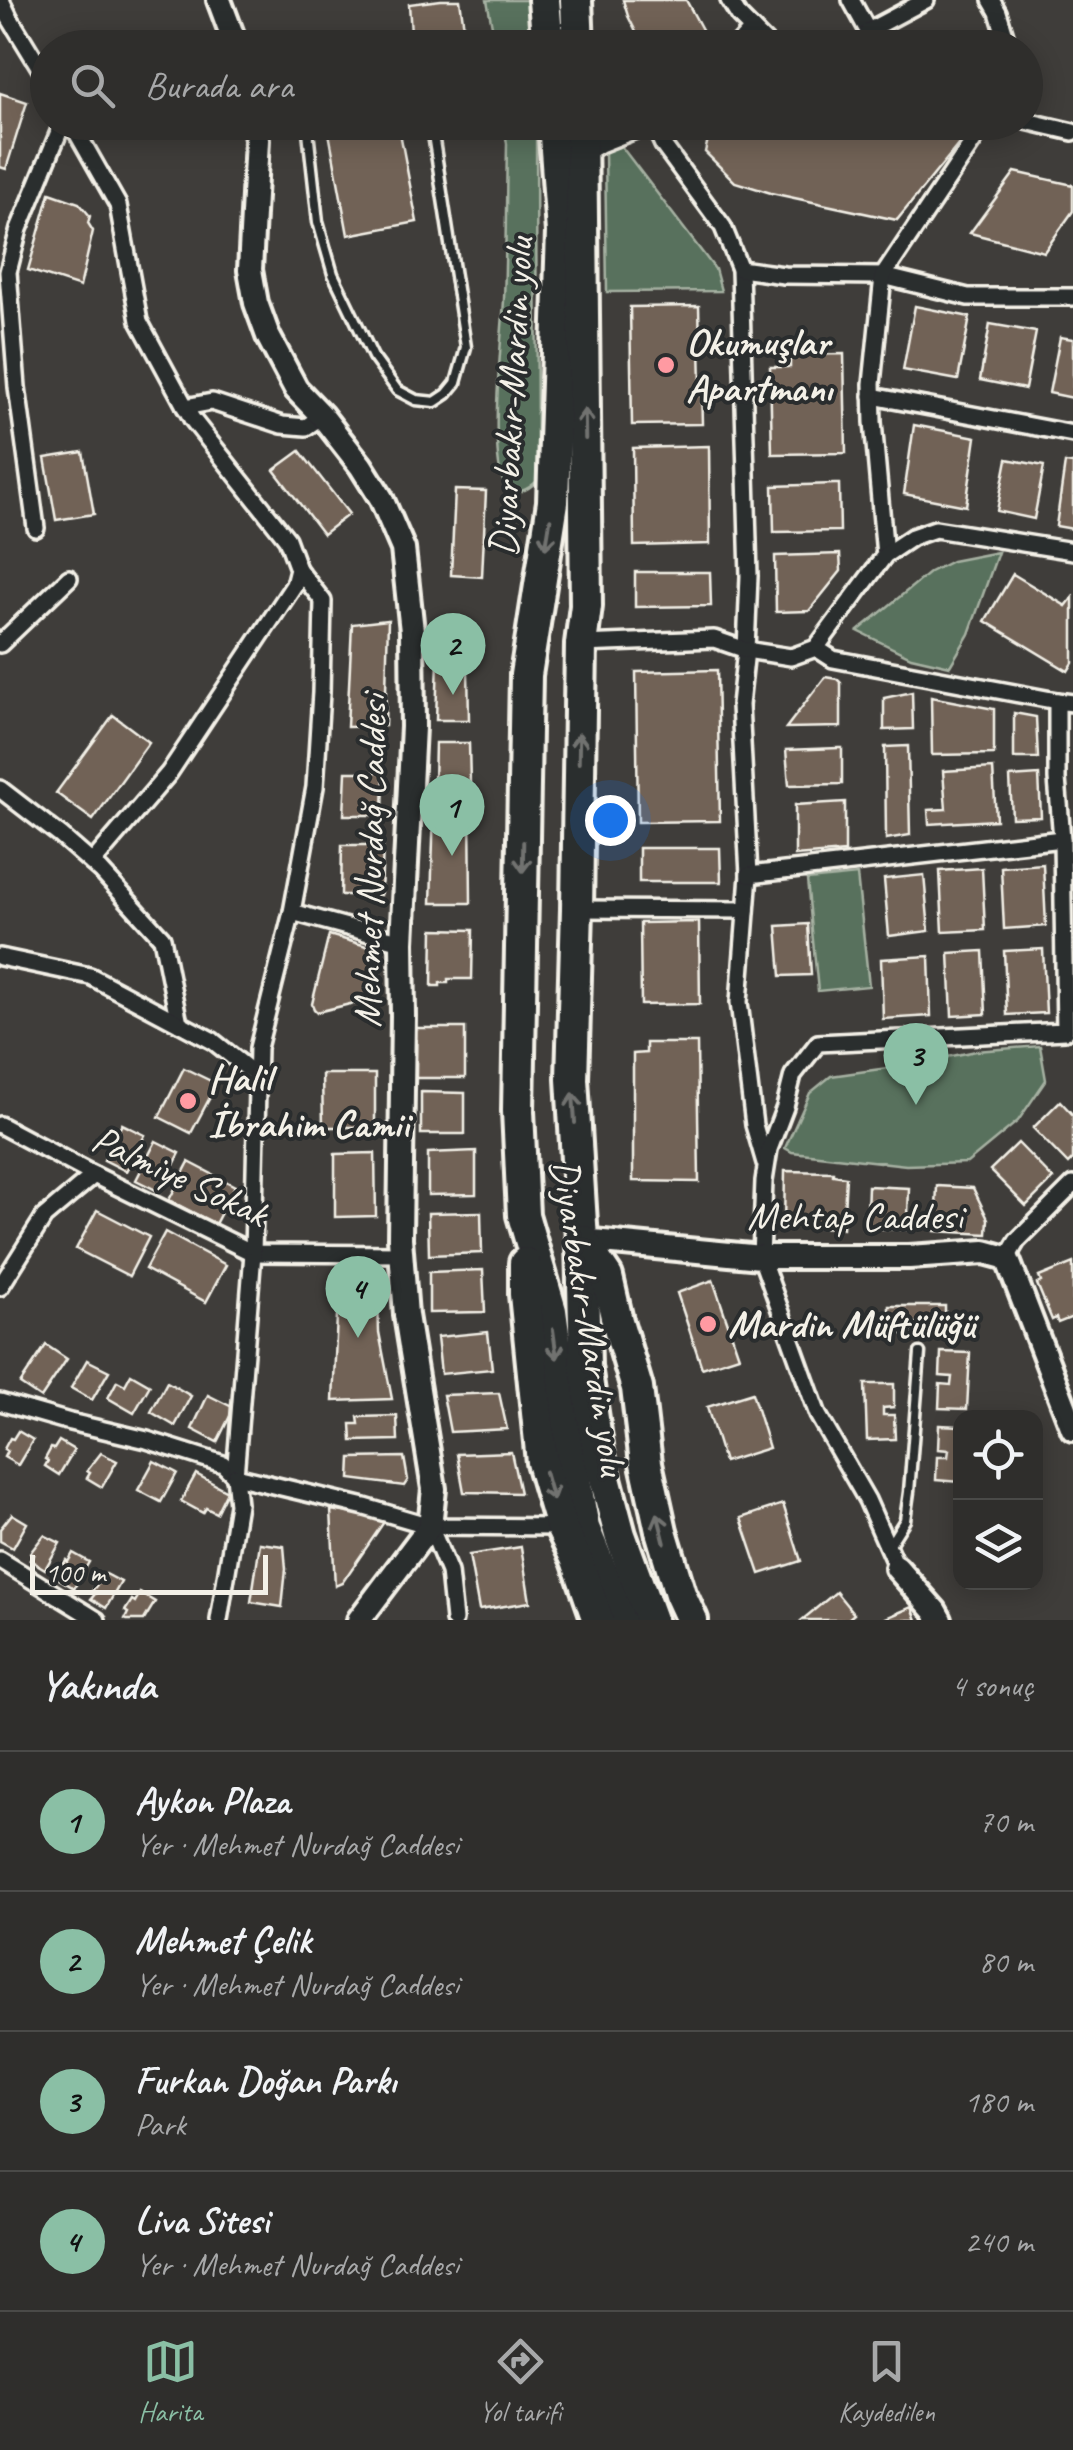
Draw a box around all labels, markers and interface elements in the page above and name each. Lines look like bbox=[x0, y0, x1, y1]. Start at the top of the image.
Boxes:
search box bbox=[30, 30, 1043, 140]
icon: search bbox=[65, 58, 120, 113]
text: Burada ara bbox=[145, 62, 293, 109]
street label: Diyarbakır-Mardin yolu bbox=[478, 234, 544, 558]
place label: Okumuşlar Apartmanı bbox=[686, 317, 835, 413]
marker: Okumuşlar Apartmanı bbox=[655, 354, 677, 376]
one-way arrow bbox=[575, 408, 594, 440]
one-way arrow bbox=[538, 517, 557, 550]
pin: 2 bbox=[420, 612, 486, 695]
street label: Mehmet Nurdağ Caddesi bbox=[342, 690, 398, 1028]
one-way arrow bbox=[570, 733, 589, 765]
pin: 1 bbox=[420, 774, 484, 856]
your location bbox=[585, 795, 636, 846]
one-way arrow bbox=[514, 840, 532, 873]
pin: 3 bbox=[884, 1022, 948, 1105]
place label: Halil İbrahim Camii bbox=[208, 1053, 414, 1149]
marker: Halil İbrahim Camii bbox=[177, 1090, 199, 1112]
one-way arrow bbox=[564, 1093, 583, 1125]
street label: Palmiye Sokak bbox=[84, 1114, 278, 1239]
street label: Diyarbakır-Mardin yolu bbox=[539, 1155, 639, 1481]
street label: Mehtap Caddesi bbox=[747, 1191, 967, 1241]
pin: 4 bbox=[326, 1256, 390, 1338]
place label: Mardin Müftülüğü bbox=[728, 1299, 980, 1349]
marker: Mardin Müftülüğü bbox=[697, 1313, 719, 1335]
one-way arrow bbox=[547, 1327, 565, 1359]
map controls bbox=[953, 1410, 1043, 1590]
button: locate bbox=[953, 1410, 1043, 1500]
one-way arrow bbox=[541, 1470, 559, 1501]
button: layers bbox=[953, 1500, 1043, 1590]
one-way arrow bbox=[651, 1513, 669, 1545]
scale bar bbox=[30, 1550, 268, 1594]
text: 100 m bbox=[45, 1555, 105, 1590]
text: Yakında bbox=[40, 1659, 155, 1712]
text: 4 sonuç bbox=[951, 1665, 1033, 1706]
text: Aykon Plaza bbox=[135, 1777, 290, 1824]
text: 1 bbox=[65, 1801, 80, 1842]
text: 70 m bbox=[979, 1801, 1033, 1842]
text: Yer · Mehmet Nurdağ Caddesi bbox=[135, 1824, 459, 1865]
text: Mehmet Çelik bbox=[135, 1917, 311, 1964]
text: 2 bbox=[65, 1941, 80, 1982]
text: 80 m bbox=[979, 1941, 1033, 1982]
text: Yer · Mehmet Nurdağ Caddesi bbox=[135, 1964, 459, 2005]
text: Furkan Doğan Parkı bbox=[135, 2057, 396, 2104]
text: 3 bbox=[65, 2081, 80, 2122]
text: 180 m bbox=[964, 2081, 1033, 2122]
text: Park bbox=[135, 2104, 186, 2145]
text: Liva Sitesi bbox=[135, 2197, 269, 2244]
text: 4 bbox=[65, 2221, 80, 2262]
text: 240 m bbox=[964, 2221, 1033, 2262]
text: Yer · Mehmet Nurdağ Caddesi bbox=[135, 2244, 459, 2285]
tab: Harita bbox=[138, 2334, 202, 2429]
tab: Yol tarifi bbox=[479, 2334, 561, 2429]
tab: Kaydedilen bbox=[838, 2334, 935, 2429]

